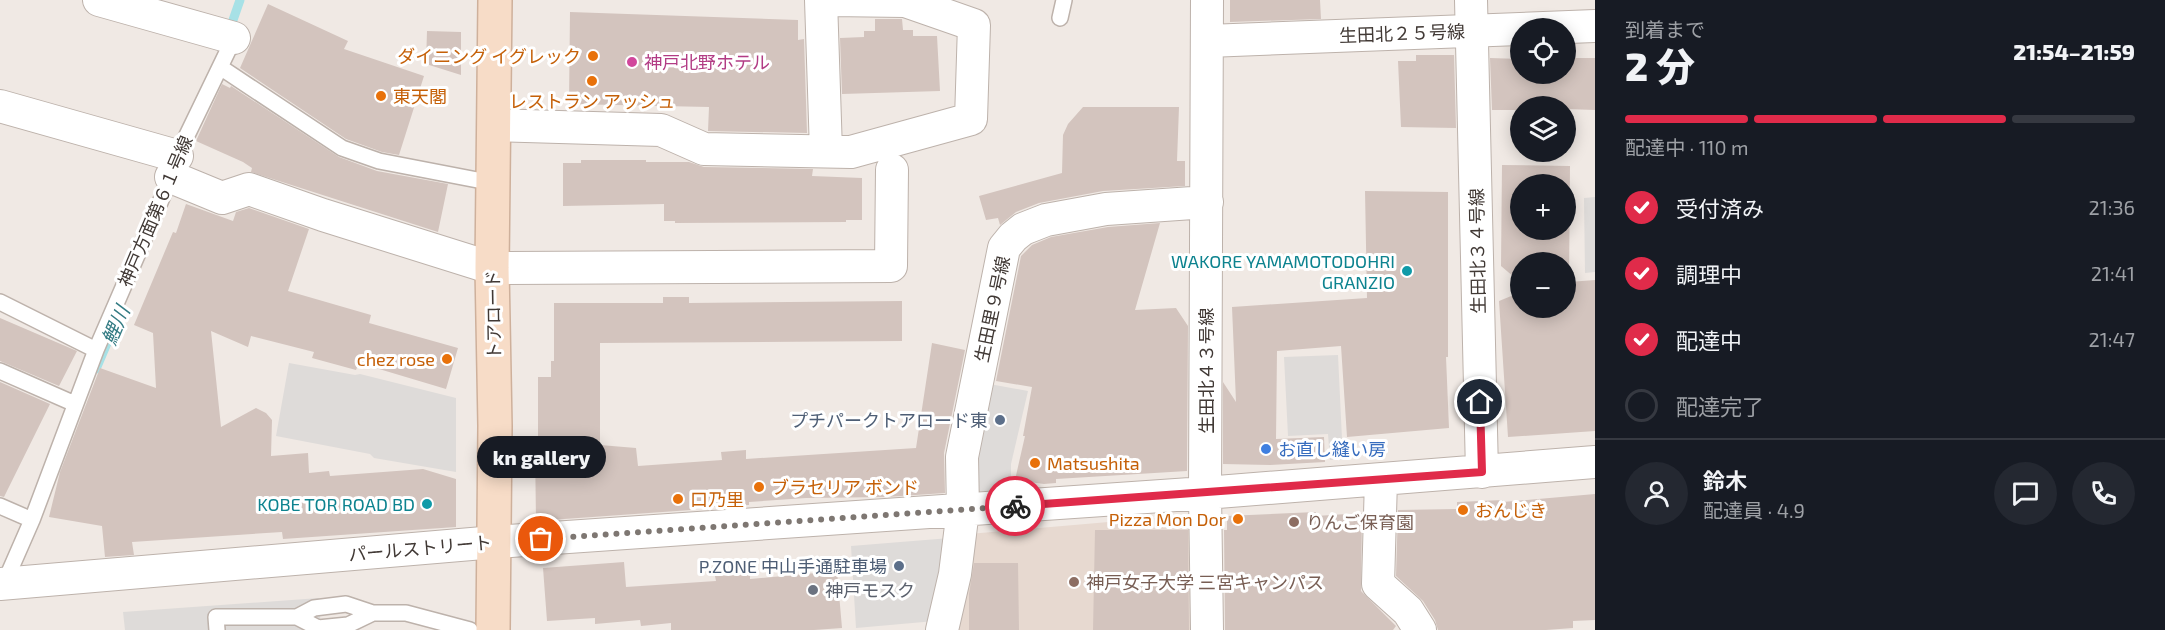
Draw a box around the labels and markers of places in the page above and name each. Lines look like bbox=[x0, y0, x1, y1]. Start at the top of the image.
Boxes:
place label: ダイニング イグレック bbox=[397, 45, 581, 67]
marker: ダイニング イグレック bbox=[586, 49, 600, 63]
place label: 神戸北野ホテル bbox=[644, 51, 770, 73]
marker: 神戸北野ホテル bbox=[625, 55, 639, 69]
marker: レストラン アッシュ bbox=[585, 74, 599, 88]
place label: 東天閣 bbox=[393, 85, 447, 107]
marker: 東天閣 bbox=[374, 89, 388, 103]
place label: レストラン アッシュ bbox=[509, 90, 675, 112]
place label: WAKORE YAMAMOTODOHRI GRANZIO bbox=[1171, 250, 1395, 293]
marker: WAKORE YAMAMOTODOHRI GRANZIO bbox=[1400, 264, 1414, 278]
place label: chez rose bbox=[357, 348, 435, 370]
marker: chez rose bbox=[440, 352, 454, 366]
pin bbox=[1454, 376, 1505, 427]
place label: プチパークトアロード東 bbox=[790, 409, 988, 431]
marker: プチパークトアロード東 bbox=[993, 413, 1007, 427]
callout: kn gallery bbox=[476, 437, 606, 479]
place label: お直し縫い房 bbox=[1278, 438, 1386, 460]
marker: お直し縫い房 bbox=[1259, 442, 1273, 456]
place label: Matsushita bbox=[1047, 452, 1140, 474]
marker: Matsushita bbox=[1028, 456, 1042, 470]
place label: ブラセリア ボンド bbox=[771, 476, 919, 498]
marker: ブラセリア ボンド bbox=[752, 480, 766, 494]
place label: 口乃里 bbox=[690, 488, 744, 510]
marker: 口乃里 bbox=[671, 492, 685, 506]
place label: KOBE TOR ROAD BD bbox=[257, 493, 415, 515]
marker: KOBE TOR ROAD BD bbox=[420, 497, 434, 511]
place label: おんじき bbox=[1475, 499, 1547, 521]
marker: おんじき bbox=[1456, 503, 1470, 517]
place label: Pizza Mon Dor bbox=[1109, 508, 1226, 530]
place label: りんご保育園 bbox=[1306, 511, 1414, 533]
marker: Pizza Mon Dor bbox=[1231, 512, 1245, 526]
pin bbox=[515, 513, 566, 564]
marker: りんご保育園 bbox=[1287, 515, 1301, 529]
place label: P.ZONE 中山手通駐車場 bbox=[699, 555, 887, 577]
marker: P.ZONE 中山手通駐車場 bbox=[892, 559, 906, 573]
place label: 神戸女子大学 三宮キャンパス bbox=[1086, 571, 1324, 593]
marker: 神戸女子大学 三宮キャンパス bbox=[1067, 575, 1081, 589]
place label: 神戸モスク bbox=[825, 579, 915, 601]
marker: 神戸モスク bbox=[806, 583, 820, 597]

